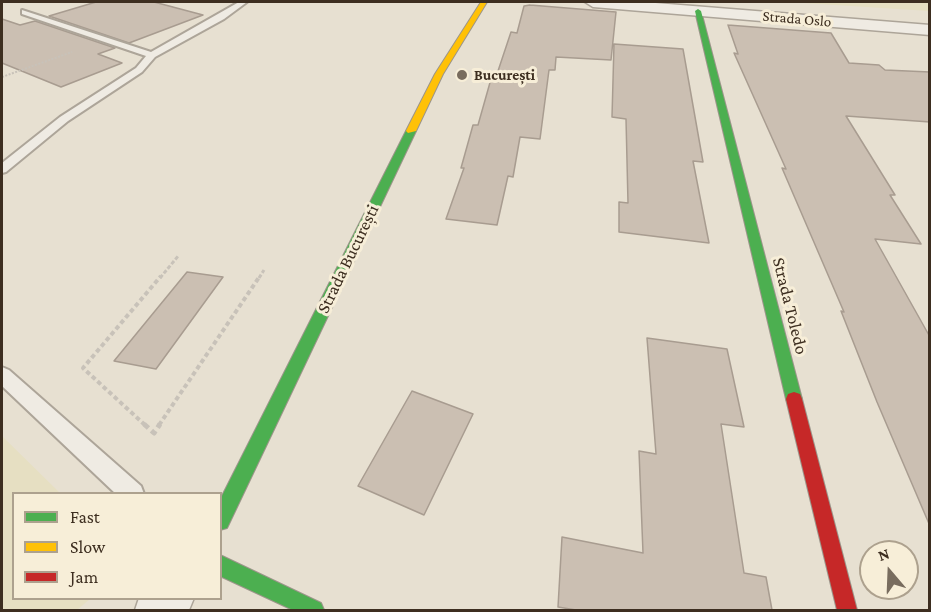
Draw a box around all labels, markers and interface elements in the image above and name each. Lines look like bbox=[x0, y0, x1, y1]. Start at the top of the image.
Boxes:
street label: Strada Oslo bbox=[762, 7, 832, 31]
place label: București bbox=[474, 66, 535, 84]
marker: București bbox=[455, 68, 469, 82]
street label: Strada București bbox=[312, 201, 384, 317]
street label: Strada Toledo bbox=[768, 255, 812, 357]
legend bbox=[12, 492, 222, 600]
text: Fast bbox=[70, 507, 100, 527]
text: Slow bbox=[70, 537, 105, 557]
north arrow bbox=[859, 540, 919, 600]
text: N bbox=[876, 545, 892, 564]
text: Jam bbox=[70, 567, 98, 587]

